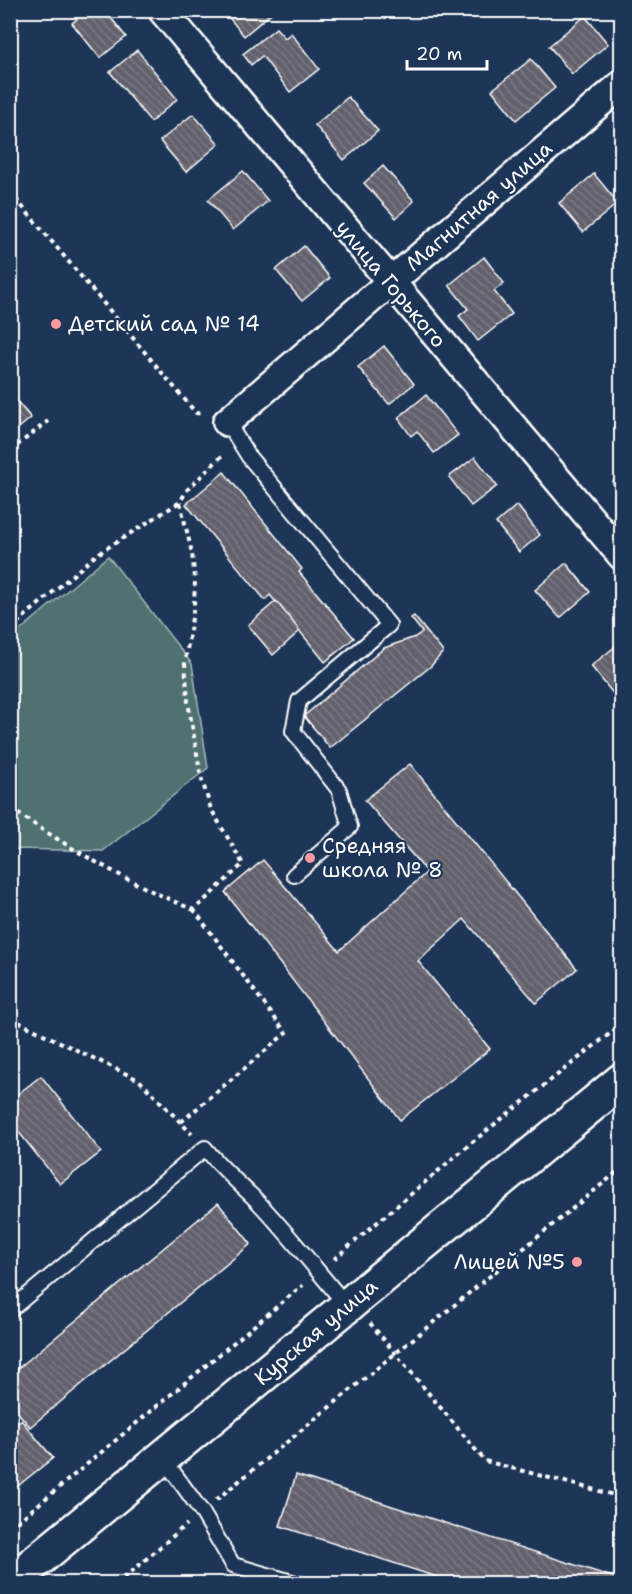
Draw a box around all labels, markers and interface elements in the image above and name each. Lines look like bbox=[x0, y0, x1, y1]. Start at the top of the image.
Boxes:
scale bar bbox=[407, 33, 486, 71]
text: 20 m bbox=[416, 42, 462, 66]
street label: Магнитная улица bbox=[400, 135, 558, 277]
street label: улица Горького bbox=[329, 214, 453, 354]
place label: Детский сад № 14 bbox=[68, 310, 260, 338]
marker: Детский сад № 14 bbox=[49, 317, 63, 331]
place label: Cредняя школа № 8 bbox=[322, 832, 443, 884]
marker: Cредняя школа № 8 bbox=[303, 851, 317, 865]
place label: Лицей №5 bbox=[454, 1248, 565, 1276]
marker: Лицей №5 bbox=[570, 1255, 584, 1269]
street label: Курская улица bbox=[249, 1272, 383, 1392]

